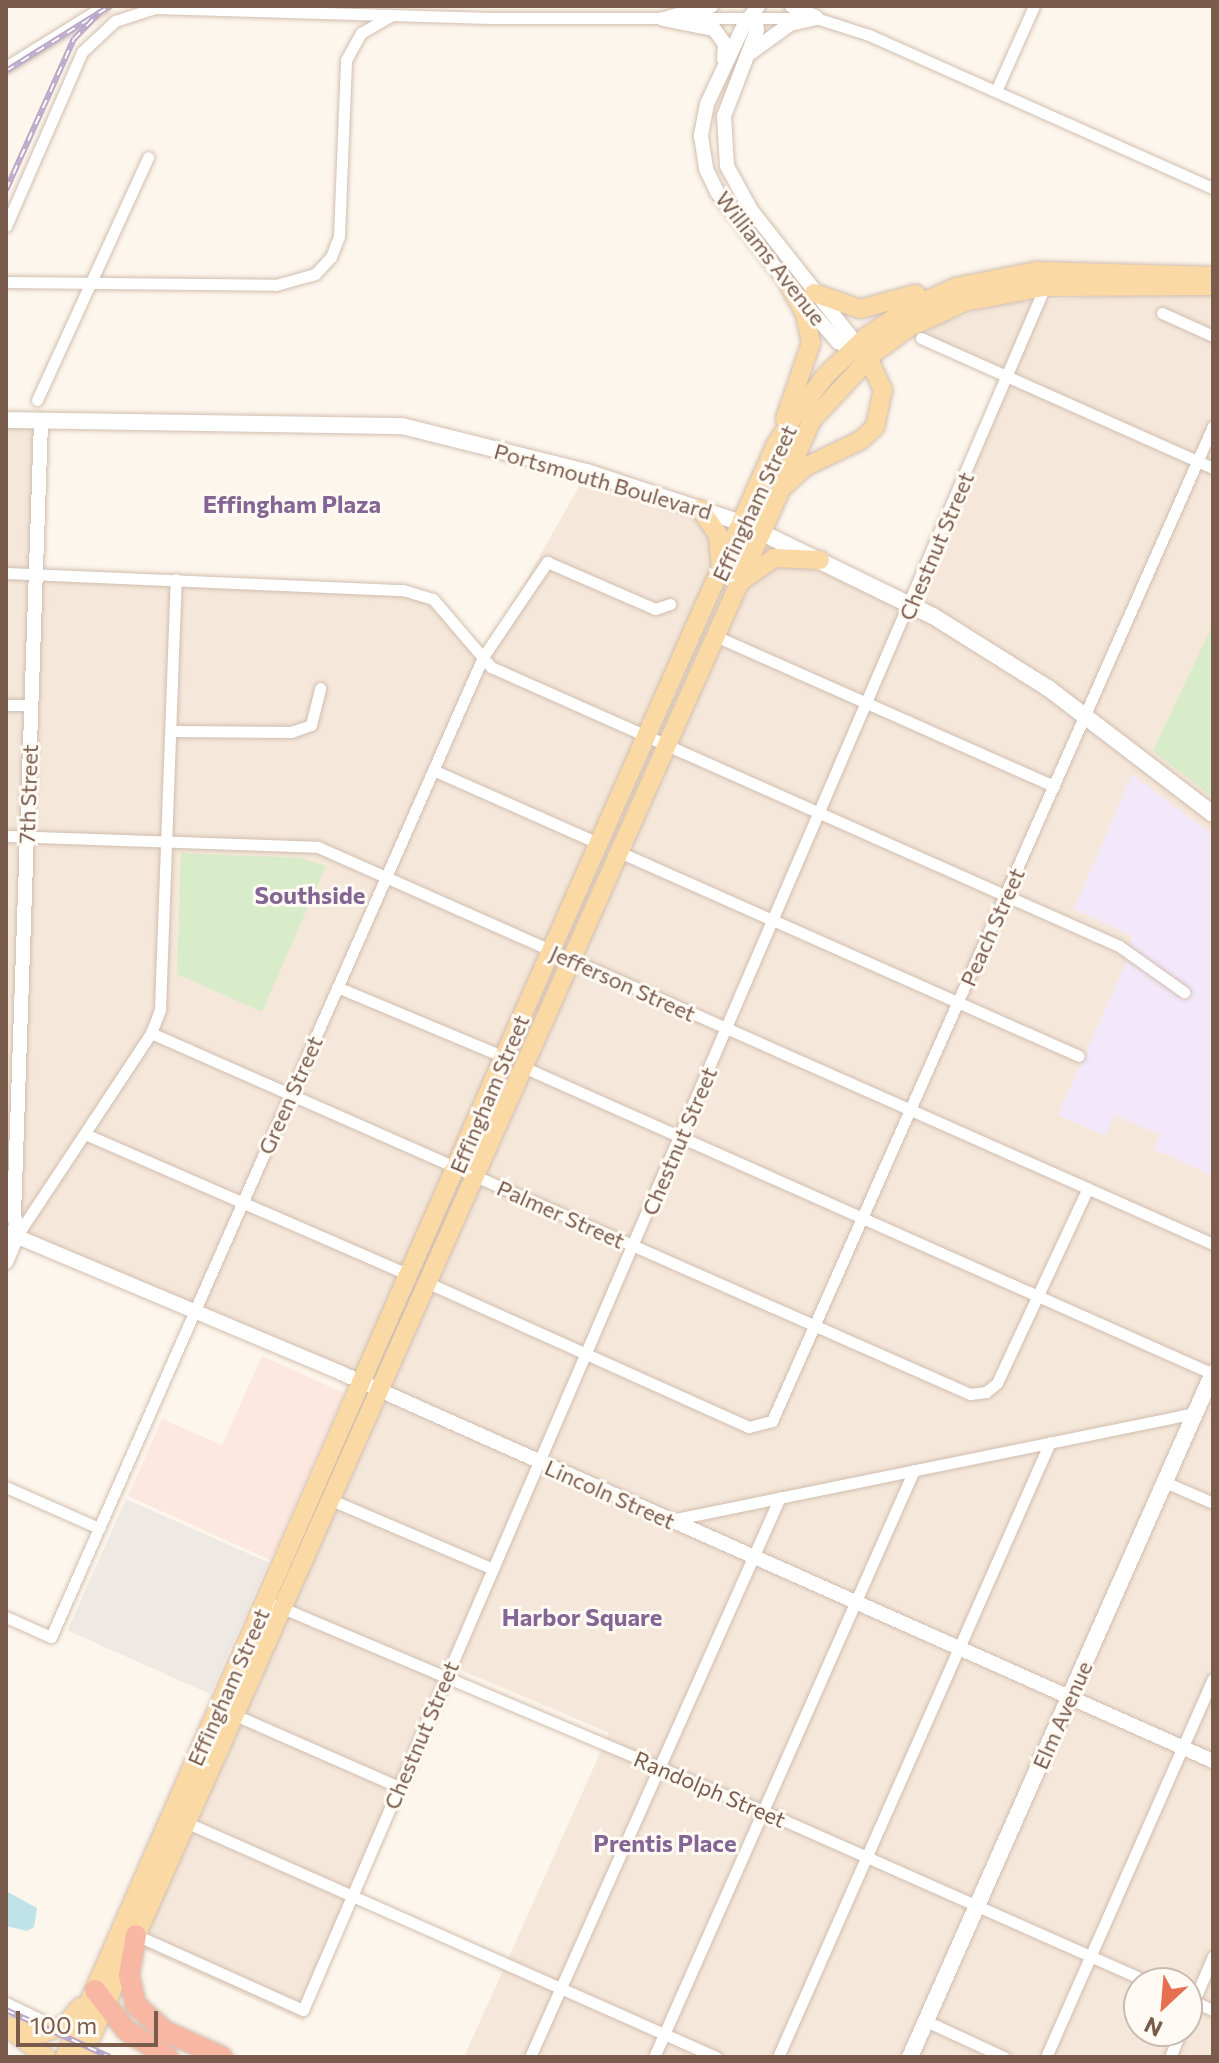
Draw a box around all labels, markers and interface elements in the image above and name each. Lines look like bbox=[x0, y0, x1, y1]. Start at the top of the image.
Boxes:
street label: Williams Avenue bbox=[710, 186, 832, 330]
street label: Effingham Street bbox=[706, 421, 802, 585]
street label: Portsmouth Boulevard bbox=[491, 437, 715, 525]
street label: Chestnut Street bbox=[893, 468, 979, 624]
district label: Effingham Plaza bbox=[203, 490, 381, 518]
street label: 7th Street bbox=[13, 744, 43, 844]
street label: Peach Street bbox=[954, 864, 1030, 990]
district label: Southside bbox=[254, 881, 366, 909]
street label: Jefferson Street bbox=[546, 939, 700, 1027]
street label: Effingham Street bbox=[444, 1011, 534, 1177]
street label: Green Street bbox=[252, 1032, 328, 1158]
street label: Chestnut Street bbox=[636, 1063, 722, 1219]
street label: Palmer Street bbox=[493, 1174, 629, 1254]
street label: Lincoln Street bbox=[541, 1454, 679, 1534]
district label: Harbor Square bbox=[502, 1603, 662, 1631]
street label: Effingham Street bbox=[181, 1604, 275, 1770]
street label: Chestnut Street bbox=[378, 1657, 464, 1813]
street label: Elm Avenue bbox=[1026, 1657, 1098, 1773]
street label: Randolph Street bbox=[630, 1745, 790, 1833]
district label: Prentis Place bbox=[593, 1829, 737, 1857]
north arrow bbox=[1123, 1967, 1203, 2047]
scale bar bbox=[20, 1995, 162, 2045]
text: 100 m bbox=[30, 2010, 97, 2039]
text: N bbox=[1140, 2011, 1166, 2043]

